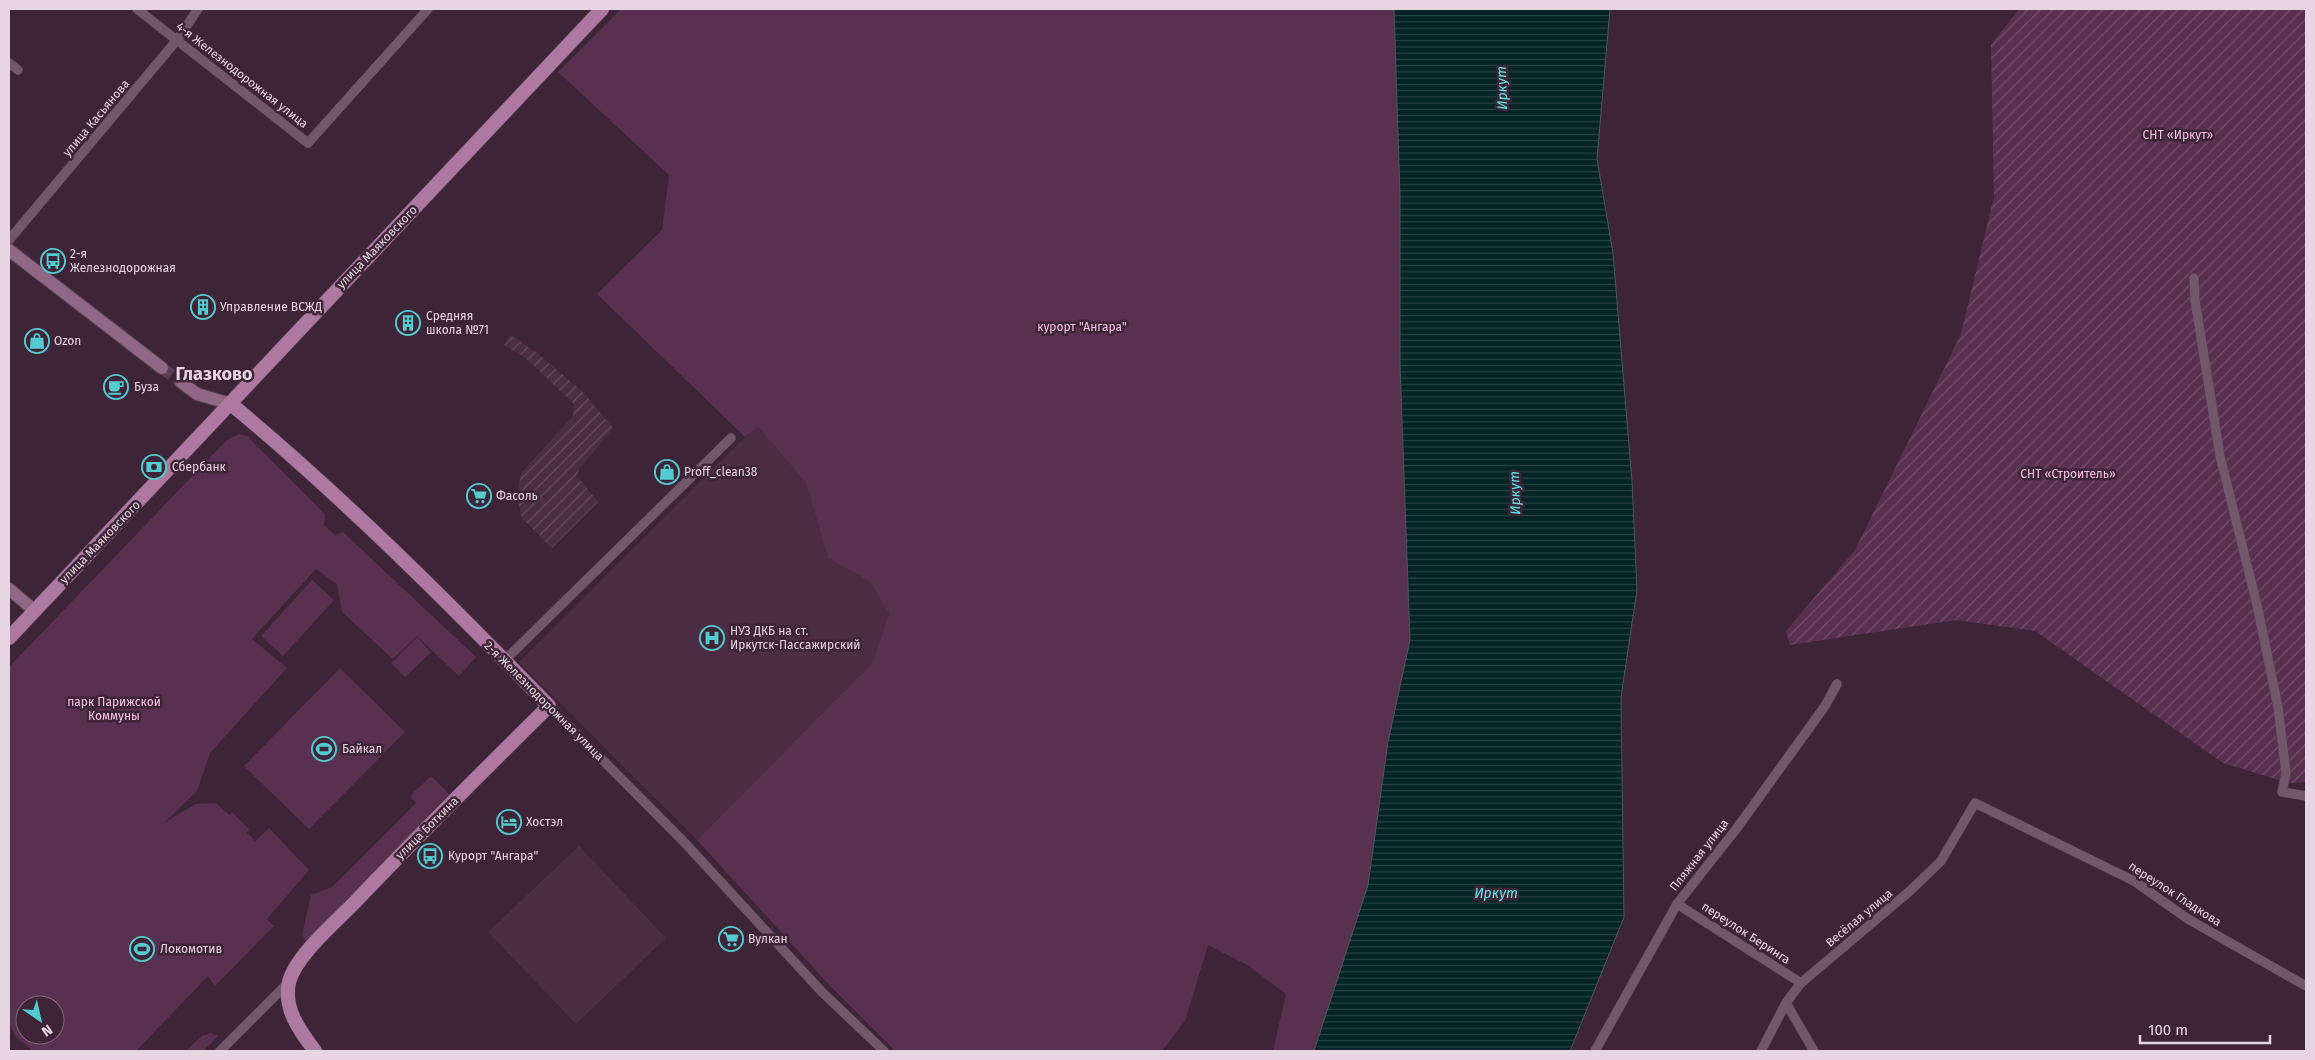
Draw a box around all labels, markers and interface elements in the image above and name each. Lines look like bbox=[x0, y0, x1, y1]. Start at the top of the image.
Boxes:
street label: 4-я Железнодорожная улица bbox=[173, 19, 311, 131]
water label: Иркут bbox=[1493, 66, 1511, 110]
street label: улица Касьянова bbox=[60, 77, 132, 159]
park label: СНТ «Иркут» bbox=[2143, 128, 2214, 142]
street label: улица Маяковского bbox=[334, 203, 420, 291]
place label: 2-я Железнодорожная bbox=[70, 247, 176, 275]
bus stop icon: 2-я Железнодорожная bbox=[40, 248, 66, 274]
building icon: Управление ВСЖД bbox=[190, 294, 216, 320]
place label: Управление ВСЖД bbox=[220, 300, 322, 314]
place label: Средняя школа №71 bbox=[426, 309, 489, 337]
building icon: Средняя школа №71 bbox=[395, 310, 421, 336]
park label: курорт "Ангара" bbox=[1037, 320, 1127, 334]
shop icon: Ozon bbox=[24, 328, 50, 354]
place label: Ozon bbox=[54, 334, 81, 348]
district label: Глазково bbox=[175, 363, 253, 385]
cafe icon: Буза bbox=[103, 374, 129, 400]
place label: Буза bbox=[134, 380, 159, 394]
bank icon: Сбербанк bbox=[141, 454, 167, 480]
shop icon: Proff_clean38 bbox=[654, 459, 680, 485]
place label: Сбербанк bbox=[172, 460, 227, 474]
place label: Proff_clean38 bbox=[684, 465, 758, 479]
park label: СНТ «Строитель» bbox=[2020, 467, 2116, 481]
water label: Иркут bbox=[1506, 471, 1524, 515]
supermarket icon: Фасоль bbox=[466, 483, 492, 509]
place label: Фасоль bbox=[496, 489, 538, 503]
street label: улица Маяковского bbox=[57, 498, 143, 586]
place label: НУЗ ДКБ на ст. Иркутск-Пассажирский bbox=[730, 624, 861, 652]
hospital icon: НУЗ ДКБ на ст. Иркутск-Пассажирский bbox=[699, 625, 725, 651]
street label: 2-я Железнодорожная улица bbox=[481, 638, 607, 764]
park label: парк Парижской Коммуны bbox=[67, 695, 161, 723]
sports icon: Байкал bbox=[311, 736, 337, 762]
place label: Байкал bbox=[342, 742, 382, 756]
street label: улица Боткина bbox=[393, 794, 461, 862]
hotel icon: Хостэл bbox=[496, 809, 522, 835]
place label: Хостэл bbox=[526, 815, 563, 829]
street label: Пляжная улица bbox=[1667, 816, 1731, 894]
bus stop icon: Курорт "Ангара" bbox=[417, 843, 443, 869]
place label: Курорт "Ангара" bbox=[448, 849, 538, 863]
street label: переулок Гладкова bbox=[2126, 859, 2224, 929]
water label: Иркут bbox=[1474, 885, 1518, 902]
street label: Весёлая улица bbox=[1823, 886, 1895, 950]
street label: переулок Беринга bbox=[1699, 899, 1793, 967]
supermarket icon: Вулкан bbox=[718, 926, 744, 952]
place label: Вулкан bbox=[748, 932, 788, 946]
sports icon: Локомотив bbox=[129, 936, 155, 962]
place label: Локомотив bbox=[160, 942, 222, 956]
north arrow bbox=[15, 995, 65, 1045]
scale bar bbox=[2140, 1012, 2270, 1044]
text: N bbox=[38, 1021, 56, 1040]
text: 100 m bbox=[2148, 1021, 2188, 1039]

